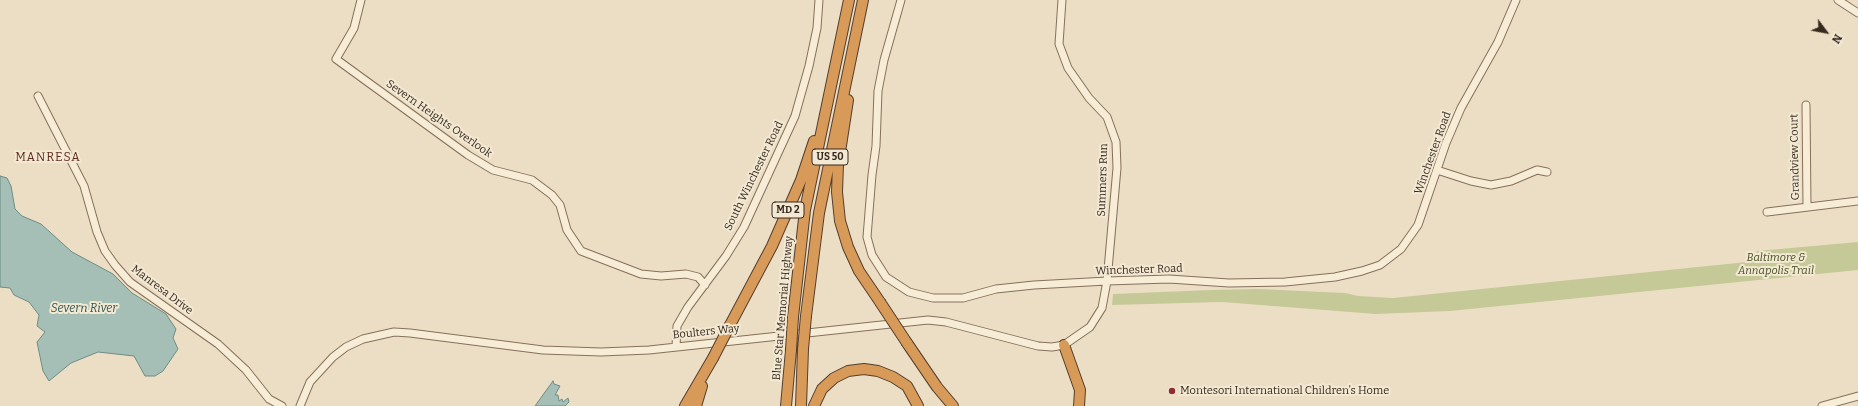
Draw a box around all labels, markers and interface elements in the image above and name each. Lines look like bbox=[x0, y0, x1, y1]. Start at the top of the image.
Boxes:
north arrow bbox=[1806, 12, 1846, 52]
text: N bbox=[1829, 32, 1844, 46]
street label: Severn Heights Overlook bbox=[384, 77, 494, 161]
street label: Winchester Road bbox=[1412, 110, 1454, 196]
street label: Grandview Court bbox=[1788, 114, 1802, 200]
street label: South Winchester Road bbox=[722, 119, 786, 233]
street label: Summers Run bbox=[1095, 143, 1111, 217]
road number: US 50 bbox=[812, 149, 848, 165]
district label: MANRESA bbox=[15, 151, 81, 165]
road number: MD 2 bbox=[772, 202, 804, 218]
street label: Blue Star Memorial Highway bbox=[770, 235, 796, 381]
park label: Baltimore & Annapolis Trail bbox=[1738, 251, 1814, 277]
street label: Winchester Road bbox=[1095, 262, 1183, 278]
street label: Manresa Drive bbox=[129, 263, 195, 317]
water label: Severn River bbox=[51, 302, 117, 316]
street label: Boulters Way bbox=[672, 322, 740, 342]
place label: Montesori International Children's Home bbox=[1180, 384, 1389, 398]
marker: Montesori International Children's Home bbox=[1167, 386, 1177, 396]

